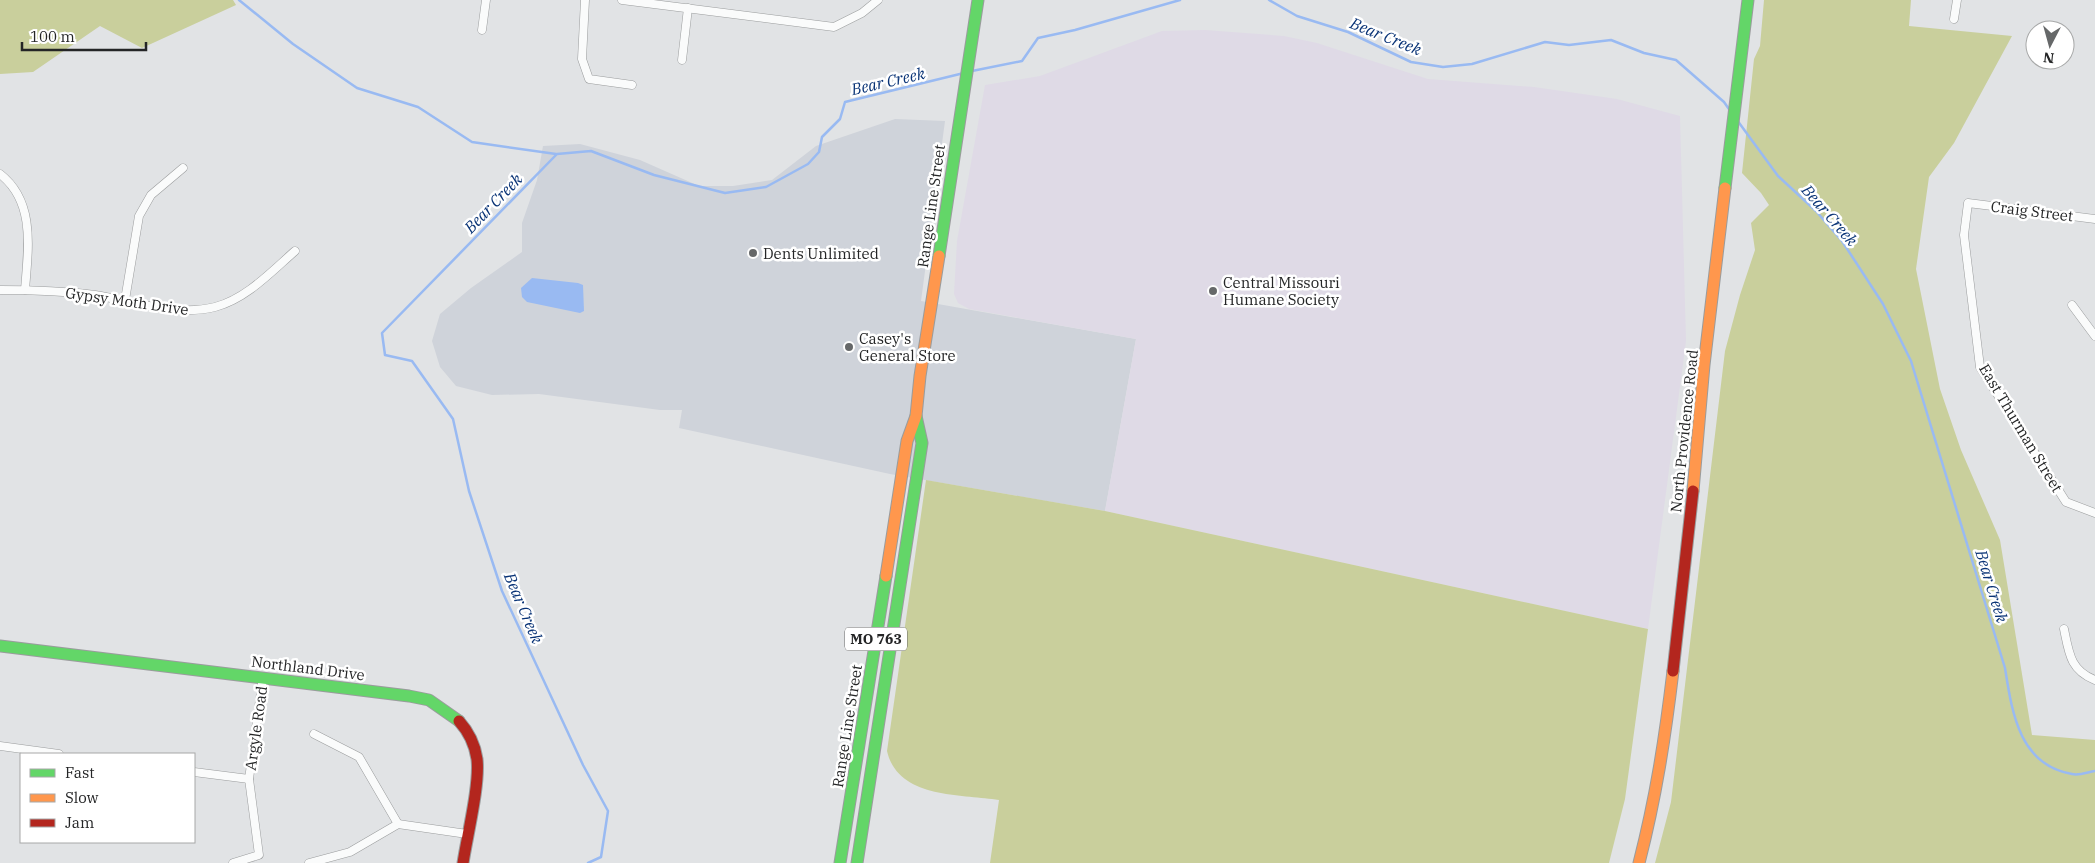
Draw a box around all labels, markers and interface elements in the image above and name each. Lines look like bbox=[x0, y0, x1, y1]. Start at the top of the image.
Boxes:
water label: Bear Creek bbox=[1347, 12, 1425, 60]
scale bar bbox=[22, 20, 146, 52]
north arrow bbox=[2025, 20, 2075, 70]
text: 100 m bbox=[30, 27, 75, 46]
text: N bbox=[2042, 48, 2055, 67]
water label: Bear Creek bbox=[848, 63, 927, 99]
street label: Range Line Street bbox=[913, 143, 949, 269]
water label: Bear Creek bbox=[459, 169, 527, 238]
water label: Bear Creek bbox=[1797, 179, 1862, 250]
street label: Craig Street bbox=[1990, 197, 2074, 225]
place label: Dents Unlimited bbox=[763, 244, 879, 263]
marker: Dents Unlimited bbox=[747, 247, 759, 259]
place label: Central Missouri Humane Society bbox=[1223, 273, 1340, 309]
street label: Gypsy Moth Drive bbox=[64, 283, 190, 319]
marker: Central Missouri Humane Society bbox=[1207, 285, 1219, 297]
place label: Casey's General Store bbox=[859, 329, 956, 365]
marker: Casey's General Store bbox=[843, 341, 855, 353]
street label: North Providence Road bbox=[1666, 349, 1702, 513]
street label: East Thurman Street bbox=[1975, 360, 2067, 496]
water label: Bear Creek bbox=[1971, 546, 2013, 625]
water label: Bear Creek bbox=[500, 569, 548, 647]
road number: MO 763 bbox=[845, 628, 907, 650]
street label: Northland Drive bbox=[250, 652, 366, 684]
street label: Range Line Street bbox=[828, 663, 866, 789]
street label: Argyle Road bbox=[241, 685, 271, 771]
legend bbox=[20, 753, 195, 843]
text: Fast bbox=[65, 763, 95, 782]
text: Slow bbox=[65, 788, 99, 807]
text: Jam bbox=[65, 813, 94, 832]

